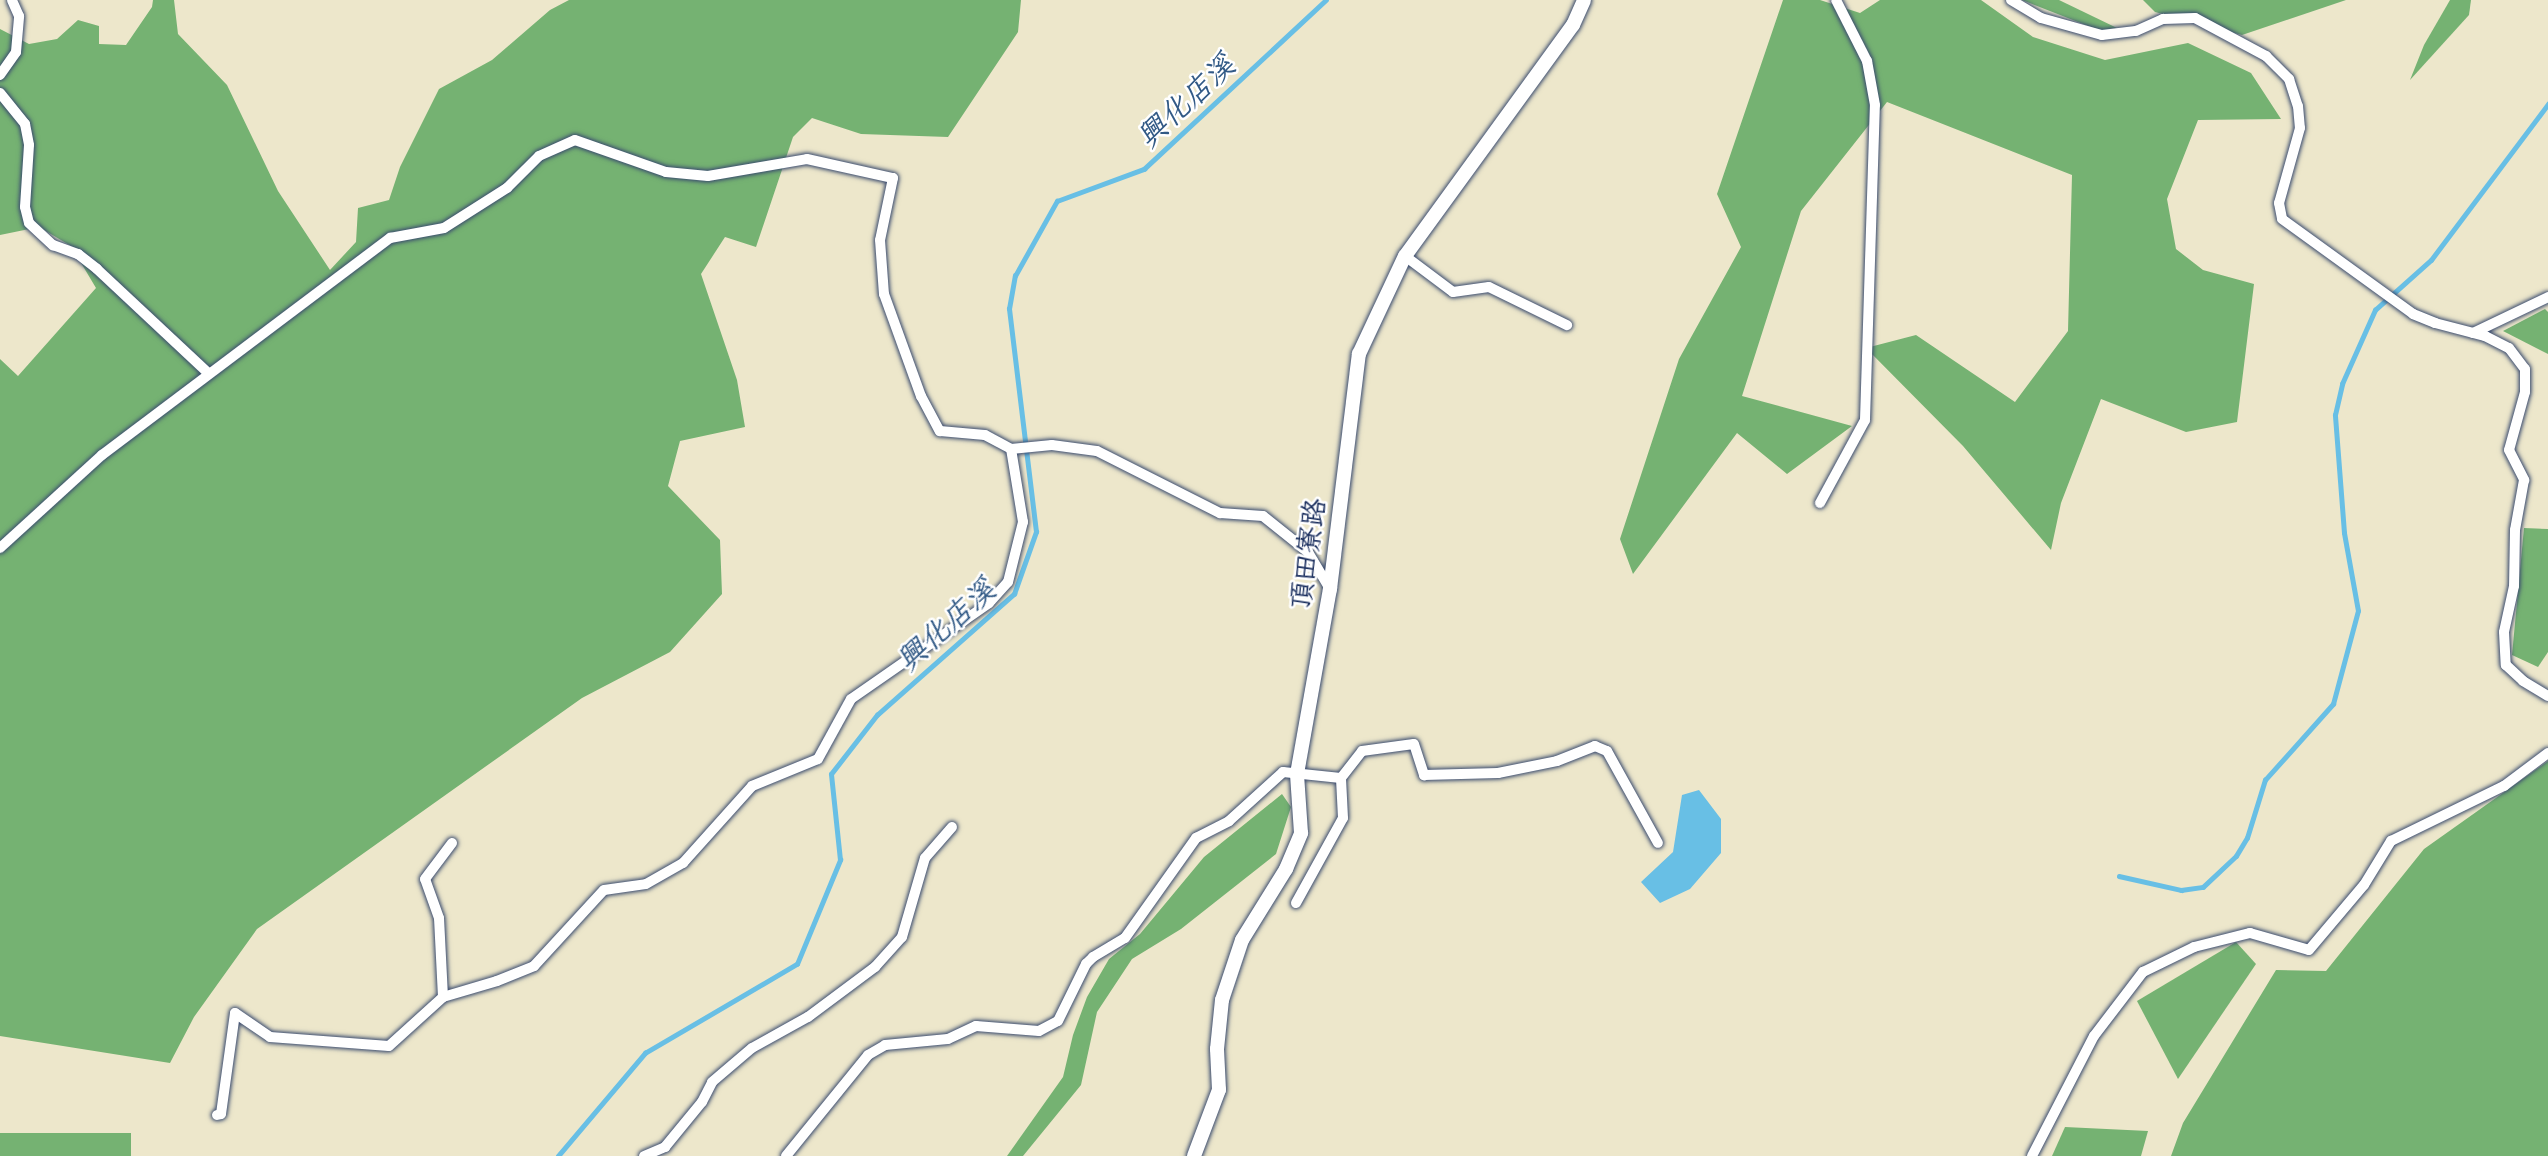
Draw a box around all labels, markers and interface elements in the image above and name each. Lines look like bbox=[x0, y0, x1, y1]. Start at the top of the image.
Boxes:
water label: 興化店溪 bbox=[1130, 47, 1242, 155]
street label: 頂田寮路 bbox=[1284, 496, 1332, 612]
water label: 興化店溪 bbox=[889, 571, 1003, 679]

